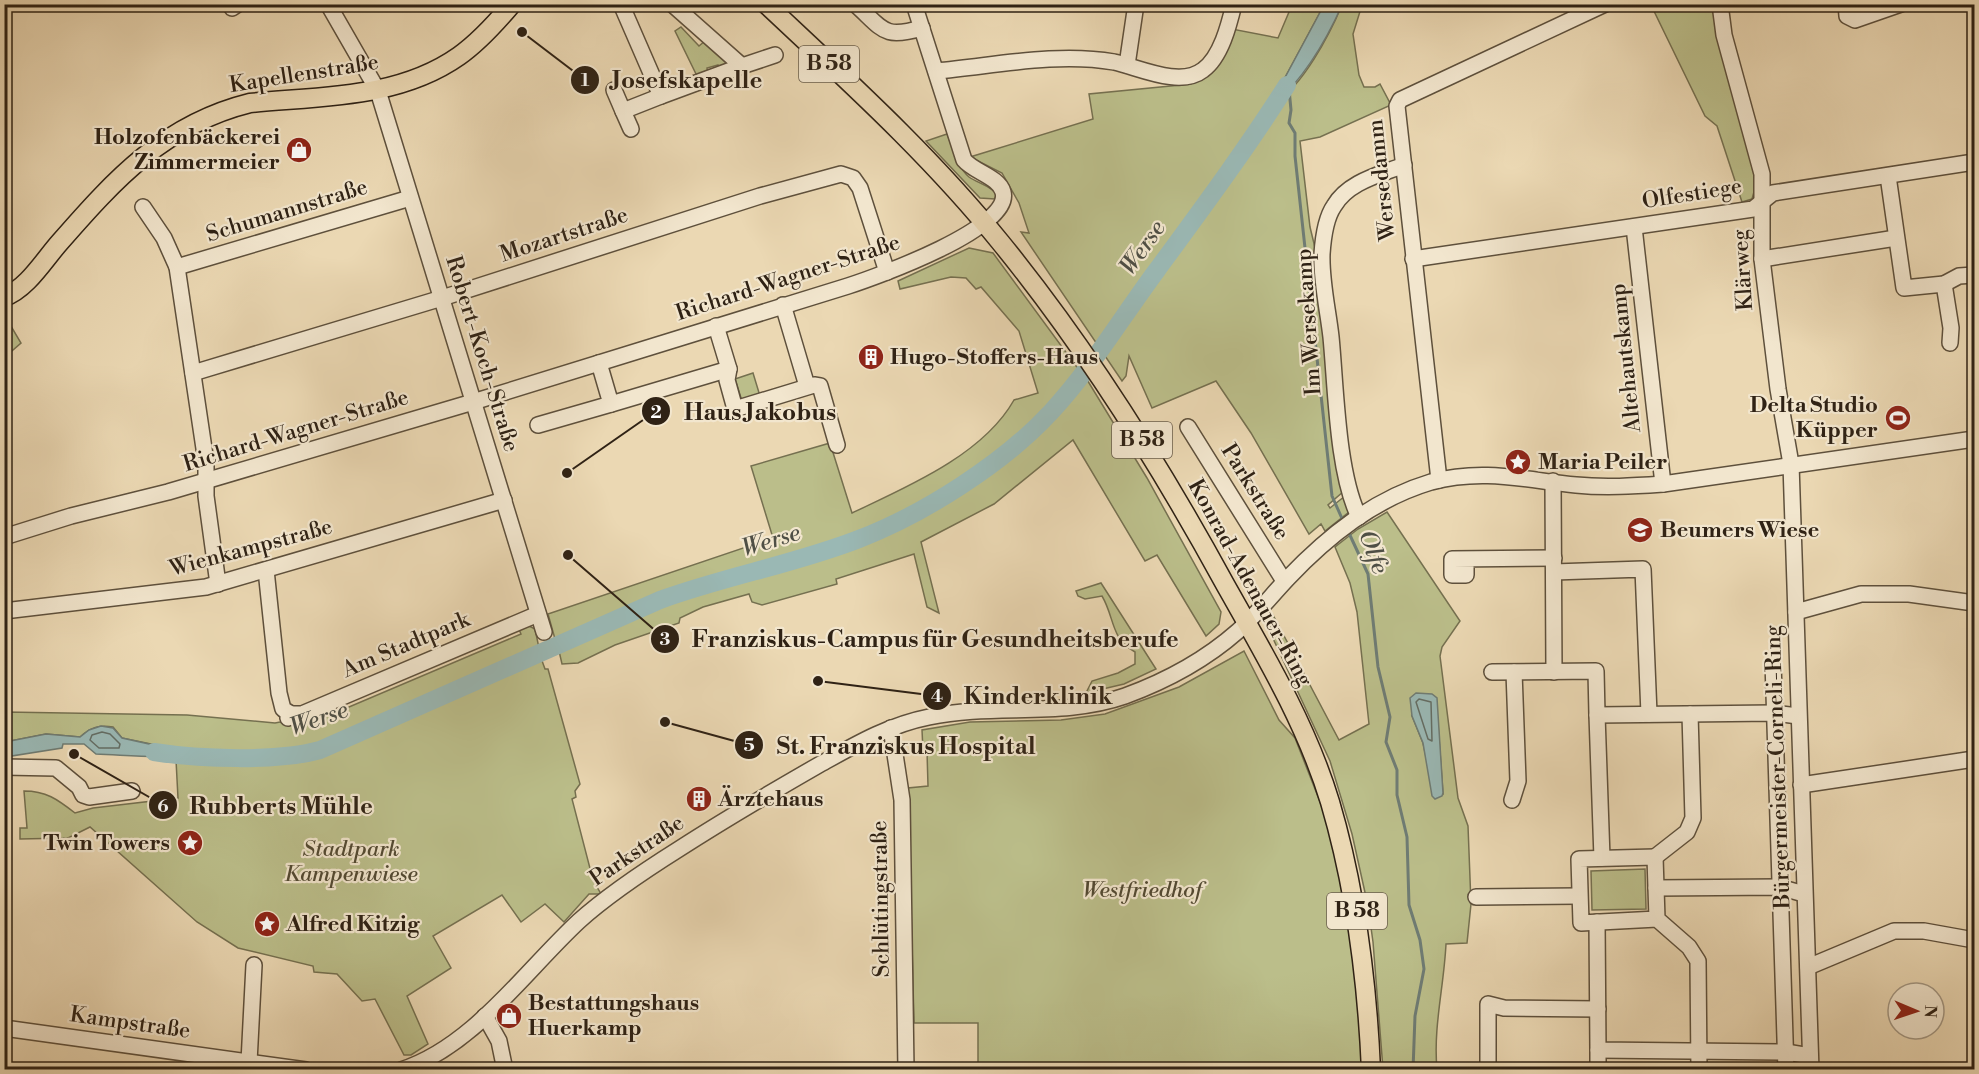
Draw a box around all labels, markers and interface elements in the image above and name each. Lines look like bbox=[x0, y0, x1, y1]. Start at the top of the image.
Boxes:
road number: B 58 bbox=[799, 46, 859, 82]
street label: Kapellenstraße bbox=[227, 49, 381, 99]
callout: Josefskapelle bbox=[570, 59, 775, 101]
text: Josefskapelle bbox=[609, 66, 762, 96]
text: 1 bbox=[581, 69, 590, 92]
street label: Wersedamm bbox=[1362, 118, 1402, 243]
place label: Holzofenbäckerei Zimmermeier bbox=[94, 124, 280, 176]
shop icon: Holzofenbäckerei Zimmermeier bbox=[284, 135, 314, 165]
street label: Olfestiege bbox=[1640, 173, 1744, 215]
street label: Schumannstraße bbox=[203, 174, 371, 248]
street label: Mozartstraße bbox=[497, 202, 631, 268]
water label: Werse bbox=[1114, 215, 1172, 281]
street label: Klärweg bbox=[1727, 228, 1759, 312]
street label: Richard-Wagner-Straße bbox=[672, 229, 904, 327]
street label: Im Wersekamp bbox=[1290, 248, 1328, 396]
street label: Robert-Koch-Straße bbox=[439, 253, 525, 455]
street label: Altehautskamp bbox=[1605, 282, 1647, 435]
building icon: Hugo-Stoffers-Haus bbox=[856, 342, 886, 372]
place label: Hugo-Stoffers-Haus bbox=[890, 344, 1098, 371]
street label: Richard-Wagner-Straße bbox=[180, 384, 412, 478]
callout: Haus Jakobus bbox=[641, 390, 848, 432]
place label: Delta Studio Küpper bbox=[1750, 392, 1878, 444]
text: Haus Jakobus bbox=[684, 398, 836, 428]
text: 2 bbox=[650, 401, 662, 424]
sports icon: Delta Studio Küpper bbox=[1883, 403, 1913, 433]
road number: B 58 bbox=[1112, 422, 1172, 458]
street label: Parkstraße bbox=[1215, 439, 1295, 545]
place icon: Maria Peiler bbox=[1503, 447, 1533, 477]
place label: Maria Peiler bbox=[1538, 449, 1667, 476]
street label: Konrad-Adenauer-Ring bbox=[1182, 475, 1319, 692]
street label: Wienkampstraße bbox=[166, 513, 335, 583]
school or university icon: Beumers Wiese bbox=[1625, 515, 1655, 545]
place label: Beumers Wiese bbox=[1660, 517, 1819, 544]
water label: Werse bbox=[738, 518, 804, 564]
water label: Olfe bbox=[1351, 526, 1395, 578]
street label: Am Stadtpark bbox=[337, 605, 475, 684]
callout: Franziskus-Campus für Gesundheitsberufe bbox=[650, 618, 1191, 660]
street label: Bürgermeister-Corneli-Ring bbox=[1760, 624, 1796, 910]
text: Franziskus-Campus für Gesundheitsberufe bbox=[691, 625, 1179, 655]
text: 3 bbox=[660, 628, 671, 651]
callout: Kinderklinik bbox=[922, 675, 1125, 717]
text: Kinderklinik bbox=[963, 682, 1114, 712]
text: 4 bbox=[931, 685, 943, 708]
water label: Werse bbox=[286, 695, 352, 743]
callout: St. Franziskus Hospital bbox=[734, 724, 1047, 766]
text: St. Franziskus Hospital bbox=[776, 732, 1036, 762]
text: 5 bbox=[743, 734, 755, 757]
callout: Rubberts Mühle bbox=[148, 784, 385, 826]
building icon: Ärztehaus bbox=[684, 784, 714, 814]
place label: Ärztehaus bbox=[717, 784, 823, 813]
text: Rubberts Mühle bbox=[189, 792, 373, 822]
text: 6 bbox=[157, 795, 169, 818]
street label: Parkstraße bbox=[585, 810, 689, 892]
street label: Schlütingstraße bbox=[866, 820, 896, 978]
place icon: Twin Towers bbox=[175, 828, 205, 858]
place label: Twin Towers bbox=[43, 830, 170, 857]
park label: Stadtpark Kampenwiese bbox=[284, 836, 418, 888]
park label: Westfriedhof bbox=[1082, 877, 1207, 904]
road number: B 58 bbox=[1327, 893, 1387, 929]
place icon: Alfred Kitzig bbox=[252, 909, 282, 939]
place label: Alfred Kitzig bbox=[285, 911, 420, 938]
north arrow bbox=[1886, 981, 1946, 1041]
place label: Bestattungshaus Huerkamp bbox=[528, 990, 699, 1042]
street label: Kampstraße bbox=[68, 1001, 192, 1045]
shop icon: Bestattungshaus Huerkamp bbox=[494, 1001, 524, 1031]
text: N bbox=[1920, 1005, 1940, 1019]

